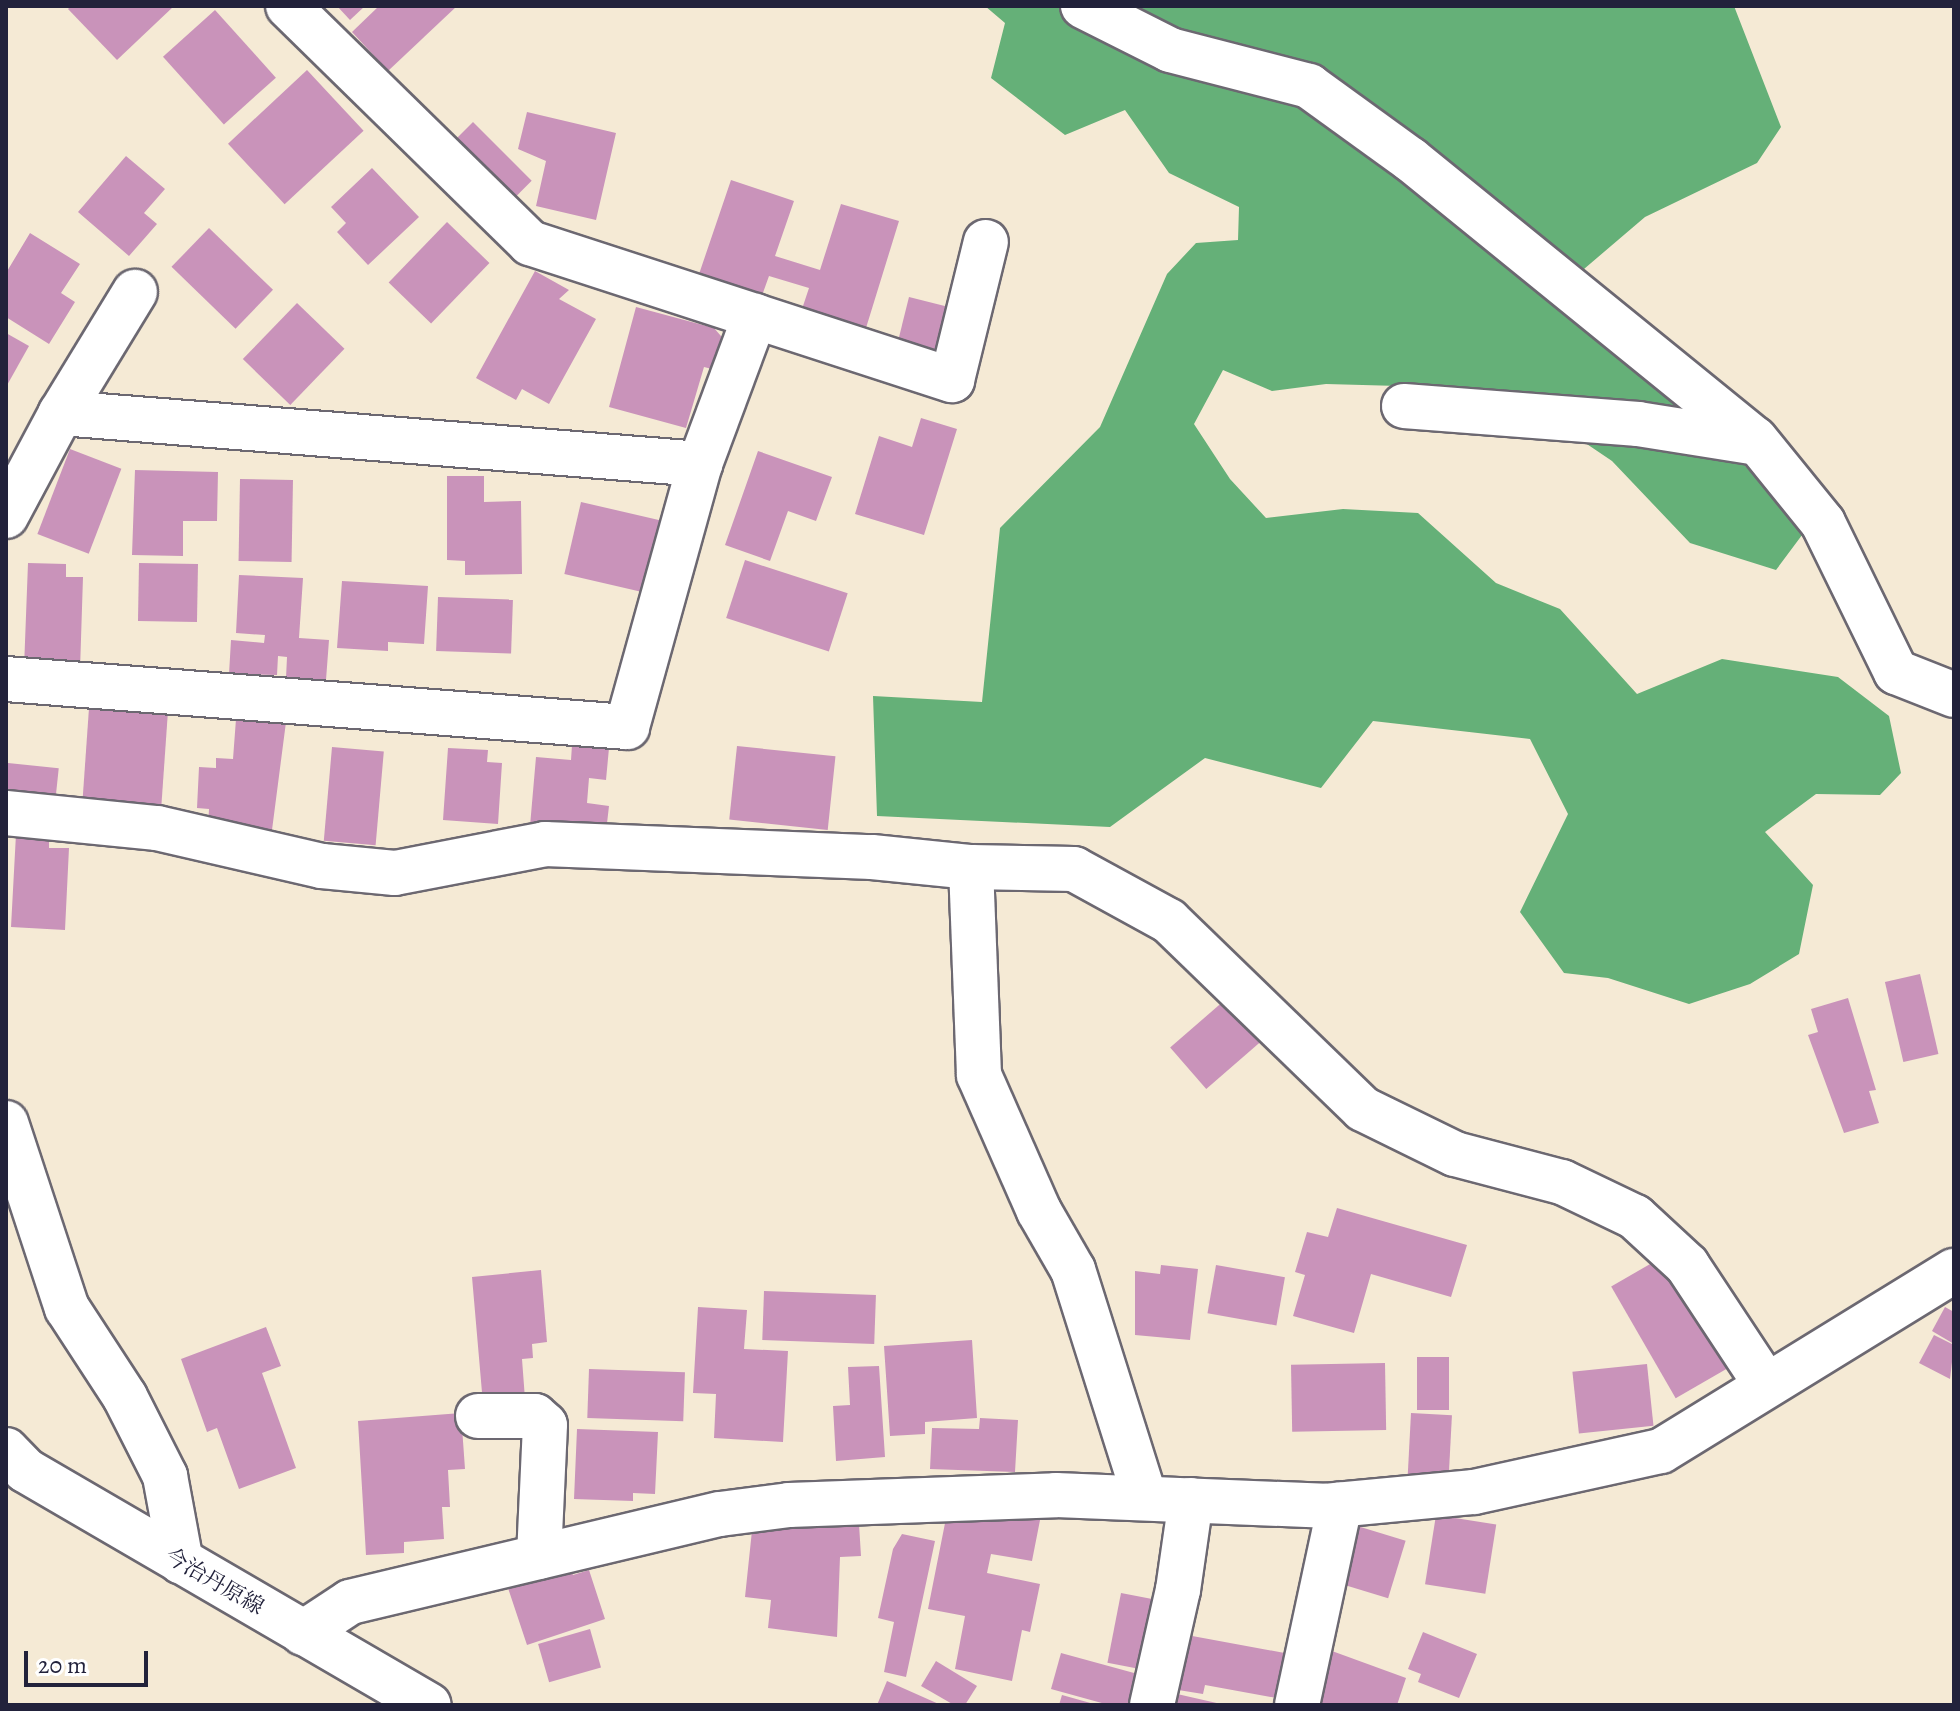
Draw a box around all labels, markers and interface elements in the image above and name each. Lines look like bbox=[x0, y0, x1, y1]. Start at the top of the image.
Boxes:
street label: 今治丹原線 bbox=[160, 1543, 268, 1621]
scale bar bbox=[28, 1635, 152, 1685]
text: 20 m bbox=[38, 1649, 87, 1681]

